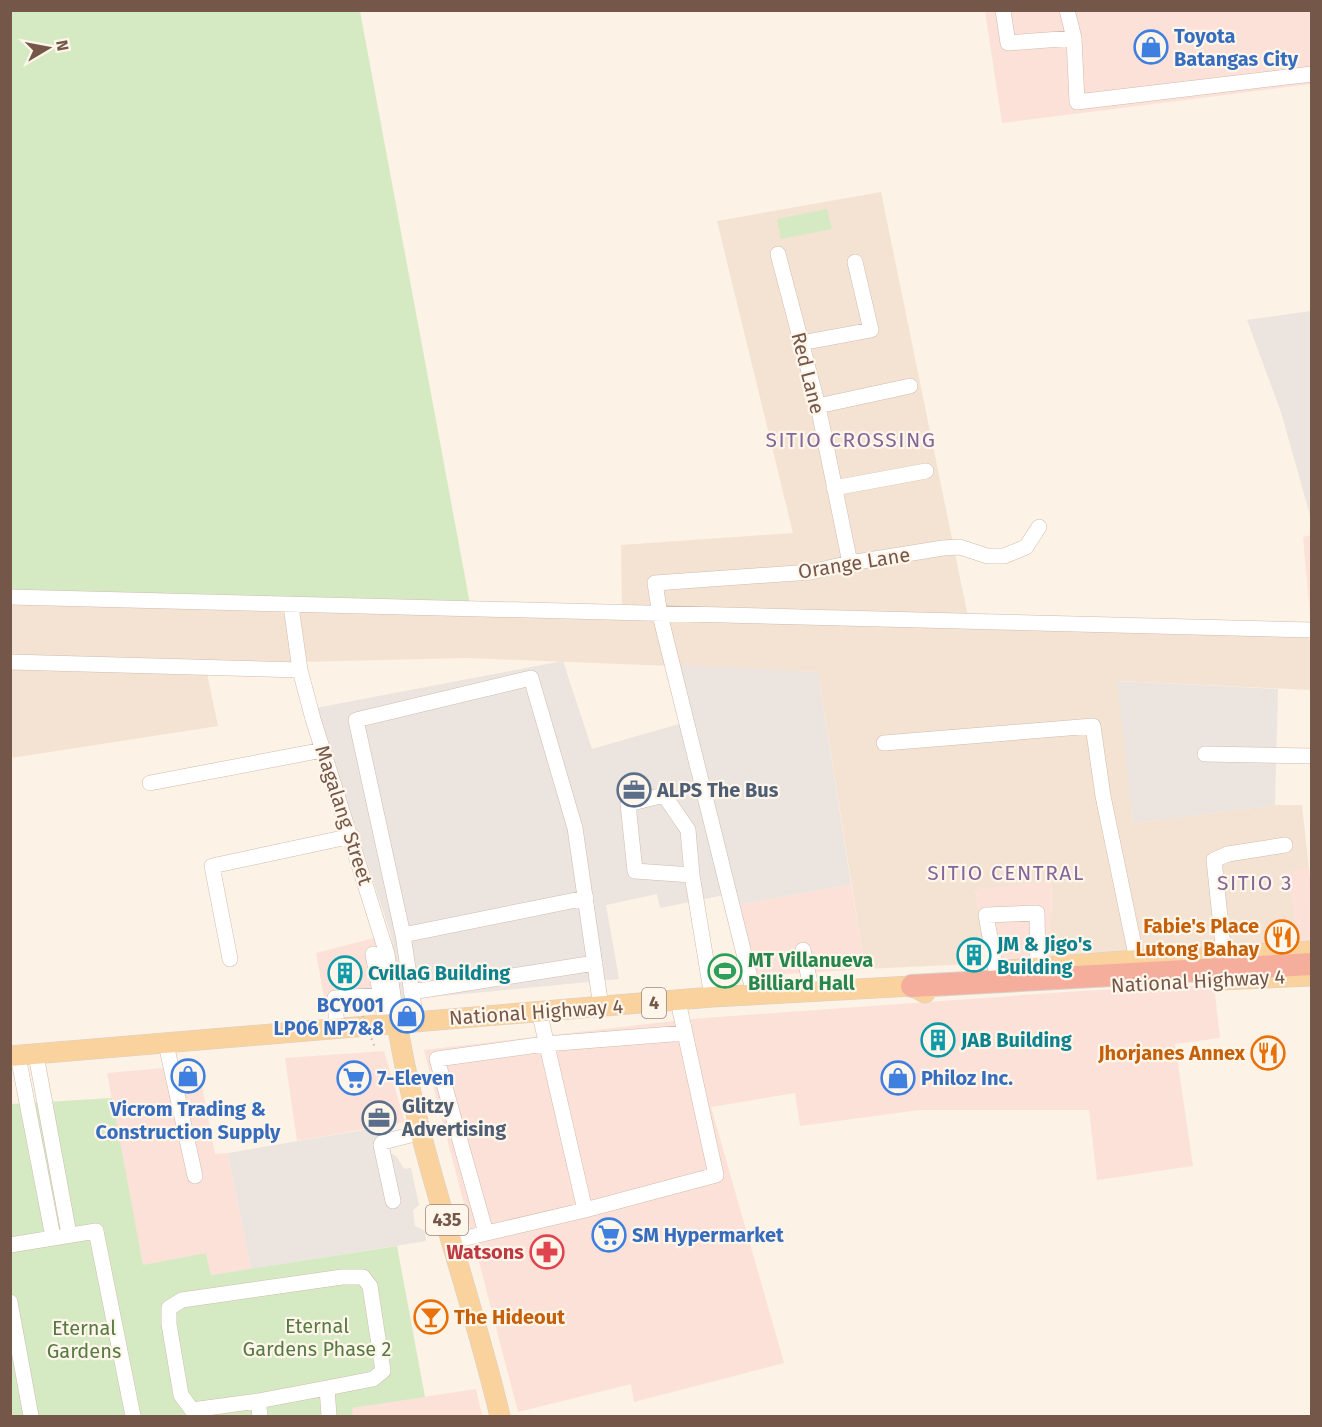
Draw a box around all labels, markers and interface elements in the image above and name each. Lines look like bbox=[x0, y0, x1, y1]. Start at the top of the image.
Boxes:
north arrow bbox=[18, 18, 78, 78]
place label: Toyota Batangas City bbox=[1174, 24, 1299, 71]
shop icon: Toyota Batangas City bbox=[1133, 29, 1169, 65]
text: N bbox=[52, 39, 73, 52]
street label: Red Lane bbox=[786, 330, 830, 416]
district label: SITIO CROSSING bbox=[765, 427, 937, 453]
street label: Orange Lane bbox=[796, 542, 912, 584]
street label: Magalang Street bbox=[310, 742, 378, 889]
office icon: ALPS The Bus bbox=[616, 772, 652, 808]
place label: ALPS The Bus bbox=[656, 778, 779, 802]
district label: SITIO CENTRAL bbox=[927, 860, 1085, 886]
district label: SITIO 3 bbox=[1217, 870, 1293, 896]
place label: Fabie's Place Lutong Bahay bbox=[1135, 914, 1260, 961]
restaurant icon: Fabie's Place Lutong Bahay bbox=[1264, 919, 1300, 955]
place label: JM & Jigo's Building bbox=[996, 932, 1092, 979]
building icon: JM & Jigo's Building bbox=[956, 937, 992, 973]
place label: MT Villanueva Billiard Hall bbox=[748, 948, 873, 995]
sports icon: MT Villanueva Billiard Hall bbox=[707, 953, 743, 989]
building icon: CvillaG Building bbox=[327, 955, 363, 991]
place label: CvillaG Building bbox=[368, 961, 511, 985]
street label: National Highway 4 bbox=[1110, 964, 1286, 998]
road number: 4 bbox=[642, 988, 666, 1018]
place label: BCY001 LP06 NP7&8 bbox=[273, 993, 384, 1040]
street label: National Highway 4 bbox=[448, 994, 624, 1030]
shop icon: BCY001 LP06 NP7&8 bbox=[389, 998, 425, 1034]
building icon: JAB Building bbox=[920, 1022, 956, 1058]
place label: JAB Building bbox=[960, 1028, 1073, 1052]
restaurant icon: Jhorjanes Annex bbox=[1250, 1035, 1286, 1071]
place label: Jhorjanes Annex bbox=[1097, 1041, 1246, 1065]
shop icon: Vicrom Trading & Construction Supply bbox=[170, 1058, 206, 1094]
supermarket icon: 7-Eleven bbox=[336, 1060, 372, 1096]
shop icon: Philoz Inc. bbox=[880, 1060, 916, 1096]
place label: 7-Eleven bbox=[377, 1066, 454, 1090]
place label: Philoz Inc. bbox=[921, 1066, 1013, 1090]
place label: Glitzy Advertising bbox=[401, 1094, 507, 1141]
place label: Vicrom Trading & Construction Supply bbox=[96, 1097, 281, 1144]
office icon: Glitzy Advertising bbox=[361, 1100, 397, 1136]
road number: 435 bbox=[426, 1205, 468, 1235]
supermarket icon: SM Hypermarket bbox=[591, 1217, 627, 1253]
place label: SM Hypermarket bbox=[632, 1223, 784, 1247]
pharmacy icon: Watsons bbox=[529, 1234, 565, 1270]
place label: Watsons bbox=[446, 1240, 524, 1264]
bar icon: The Hideout bbox=[413, 1299, 449, 1335]
place label: The Hideout bbox=[454, 1305, 565, 1329]
park label: Eternal Gardens Phase 2 bbox=[243, 1314, 391, 1361]
park label: Eternal Gardens bbox=[47, 1316, 121, 1363]

